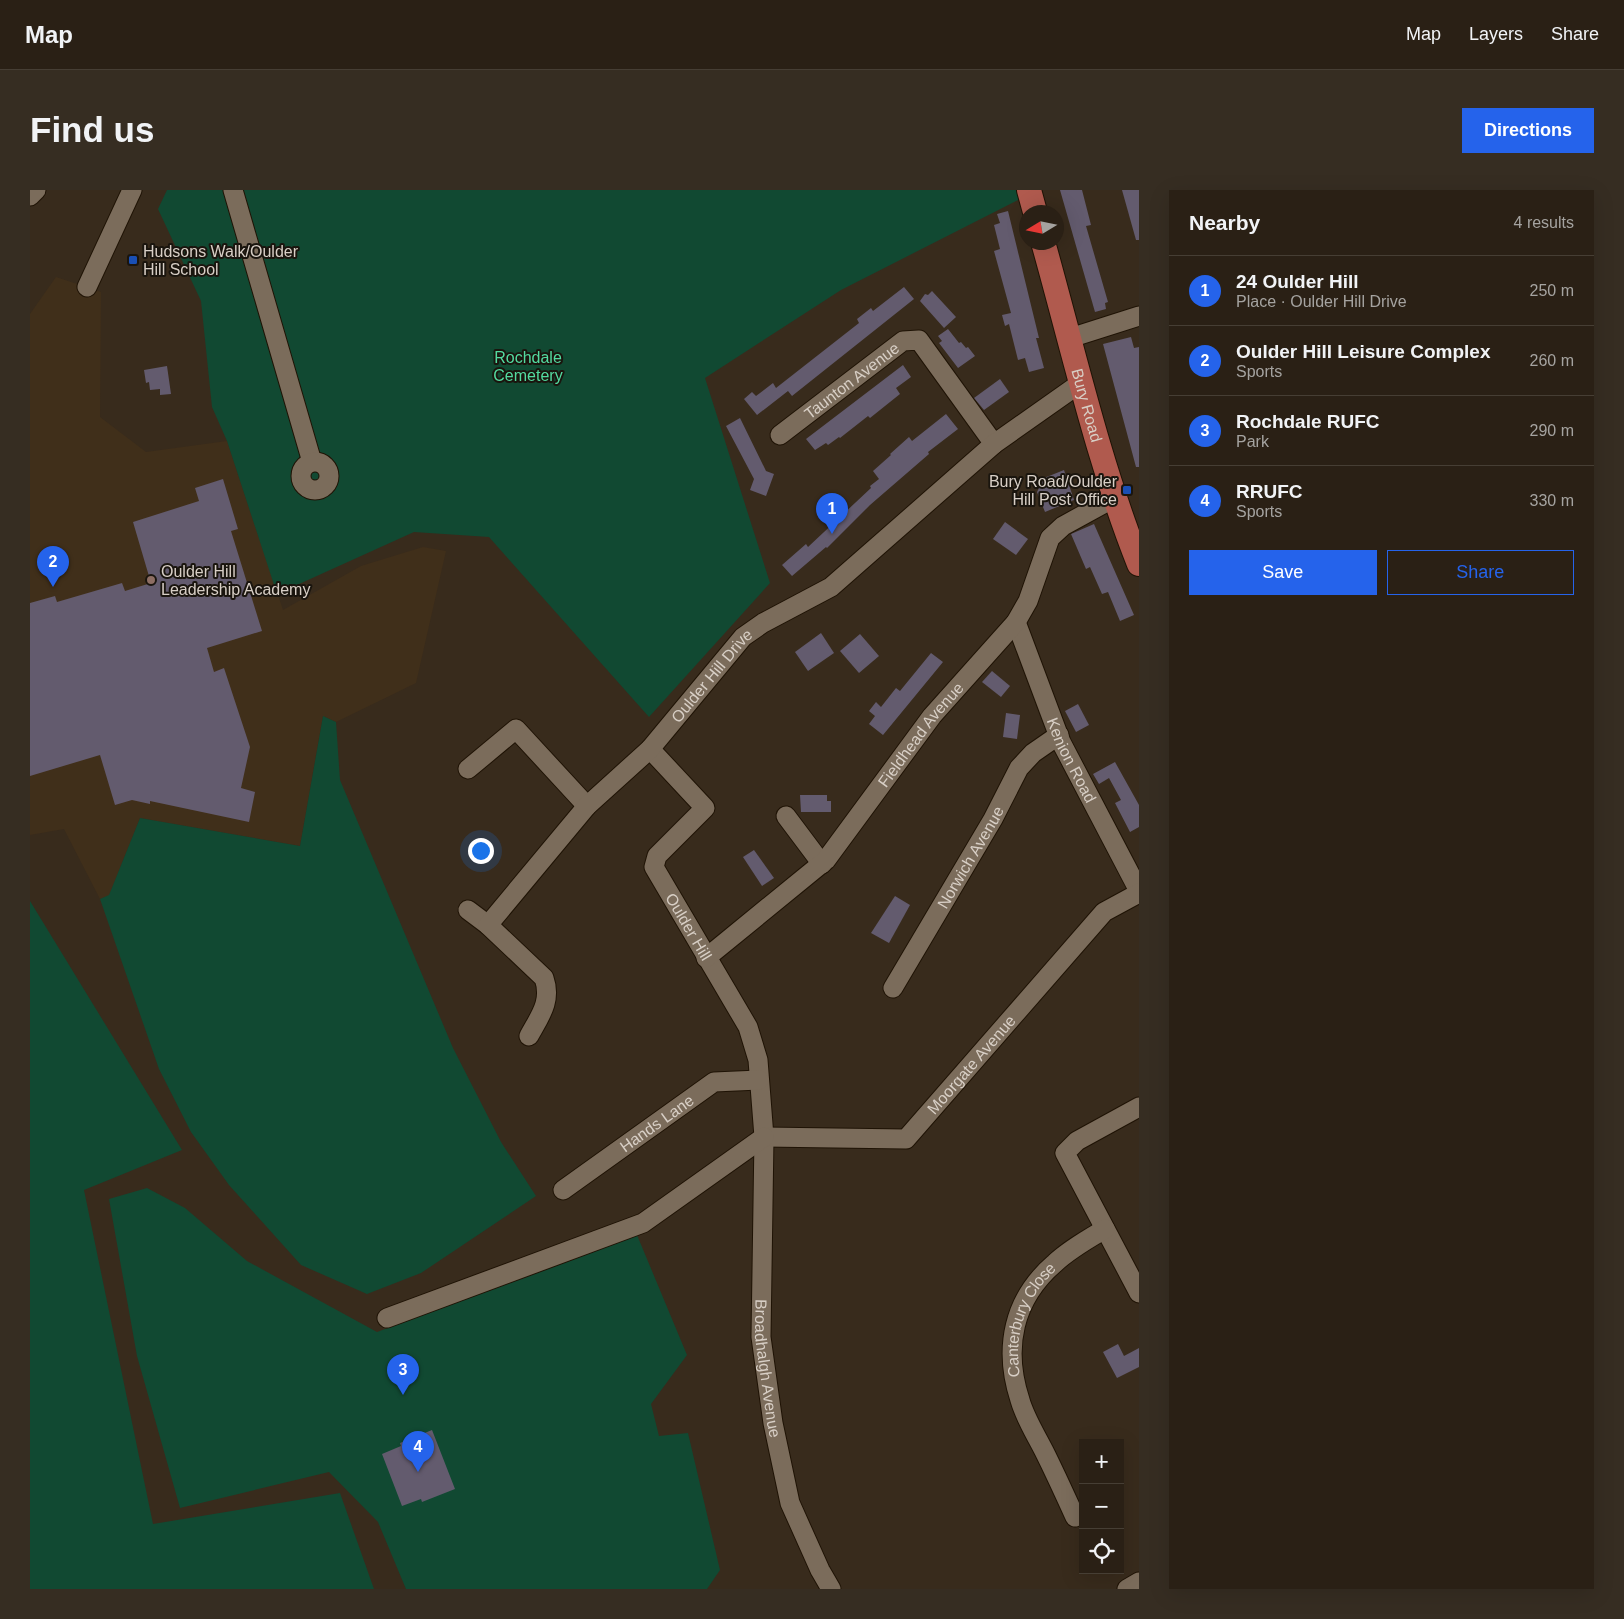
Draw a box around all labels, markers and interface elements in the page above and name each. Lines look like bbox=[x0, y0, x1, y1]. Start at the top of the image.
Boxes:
text: Map bbox=[25, 21, 73, 48]
text: Map bbox=[1406, 24, 1441, 44]
text: Layers bbox=[1469, 24, 1523, 44]
text: Share bbox=[1551, 24, 1599, 44]
button: Directions bbox=[1462, 108, 1594, 153]
text: Find us bbox=[30, 110, 154, 149]
north arrow bbox=[1019, 205, 1064, 250]
text: Nearby bbox=[1189, 211, 1260, 234]
text: 4 results bbox=[1514, 214, 1574, 231]
place label: Hudsons Walk/Oulder Hill School bbox=[143, 243, 299, 278]
marker: Hudsons Walk/Oulder Hill School bbox=[127, 254, 139, 266]
text: 24 Oulder Hill bbox=[1236, 271, 1358, 292]
text: 1 bbox=[1201, 282, 1209, 299]
text: 250 m bbox=[1530, 282, 1574, 299]
text: Place · Oulder Hill Drive bbox=[1236, 293, 1407, 310]
street label: Taunton Avenue bbox=[801, 339, 903, 422]
text: Oulder Hill Leisure Complex bbox=[1236, 341, 1490, 362]
park label: Rochdale Cemetery bbox=[493, 349, 563, 384]
text: 2 bbox=[1201, 352, 1209, 369]
text: 260 m bbox=[1530, 352, 1574, 369]
text: Sports bbox=[1236, 363, 1282, 380]
street label: Bury Road bbox=[1068, 367, 1105, 444]
text: Rochdale RUFC bbox=[1236, 411, 1380, 432]
text: 3 bbox=[1201, 422, 1209, 439]
text: 290 m bbox=[1530, 422, 1574, 439]
text: Park bbox=[1236, 433, 1269, 450]
place label: Bury Road/Oulder Hill Post Office bbox=[989, 473, 1118, 508]
text: RRUFC bbox=[1236, 481, 1303, 502]
marker: Bury Road/Oulder Hill Post Office bbox=[1121, 484, 1133, 496]
text: 4 bbox=[1201, 492, 1209, 509]
text: 330 m bbox=[1530, 492, 1574, 509]
pin: 1 bbox=[816, 493, 848, 534]
text: Sports bbox=[1236, 503, 1282, 520]
pin: 2 bbox=[37, 546, 69, 587]
button: Save bbox=[1189, 550, 1377, 595]
button: Share bbox=[1387, 550, 1574, 595]
place label: Oulder Hill Leadership Academy bbox=[161, 563, 310, 598]
marker: Oulder Hill Leadership Academy bbox=[145, 574, 157, 586]
street label: Oulder Hill Drive bbox=[668, 625, 755, 726]
street label: Fieldhead Avenue bbox=[875, 679, 967, 790]
street label: Kenion Road bbox=[1044, 715, 1099, 806]
street label: Norwich Avenue bbox=[934, 803, 1007, 911]
your location bbox=[468, 838, 494, 864]
street label: Oulder Hill bbox=[662, 890, 715, 963]
street label: Moorgate Avenue bbox=[924, 1012, 1019, 1118]
street label: Hands Lane bbox=[617, 1091, 697, 1156]
street label: Canterbury Close bbox=[1004, 1259, 1059, 1378]
street label: Broadhalgh Avenue bbox=[752, 1299, 784, 1439]
pin: 3 bbox=[387, 1354, 419, 1395]
pin: 4 bbox=[402, 1431, 434, 1472]
map controls bbox=[1079, 1439, 1124, 1574]
button: + bbox=[1079, 1439, 1124, 1484]
button: − bbox=[1079, 1484, 1124, 1529]
button: locate bbox=[1079, 1529, 1124, 1574]

